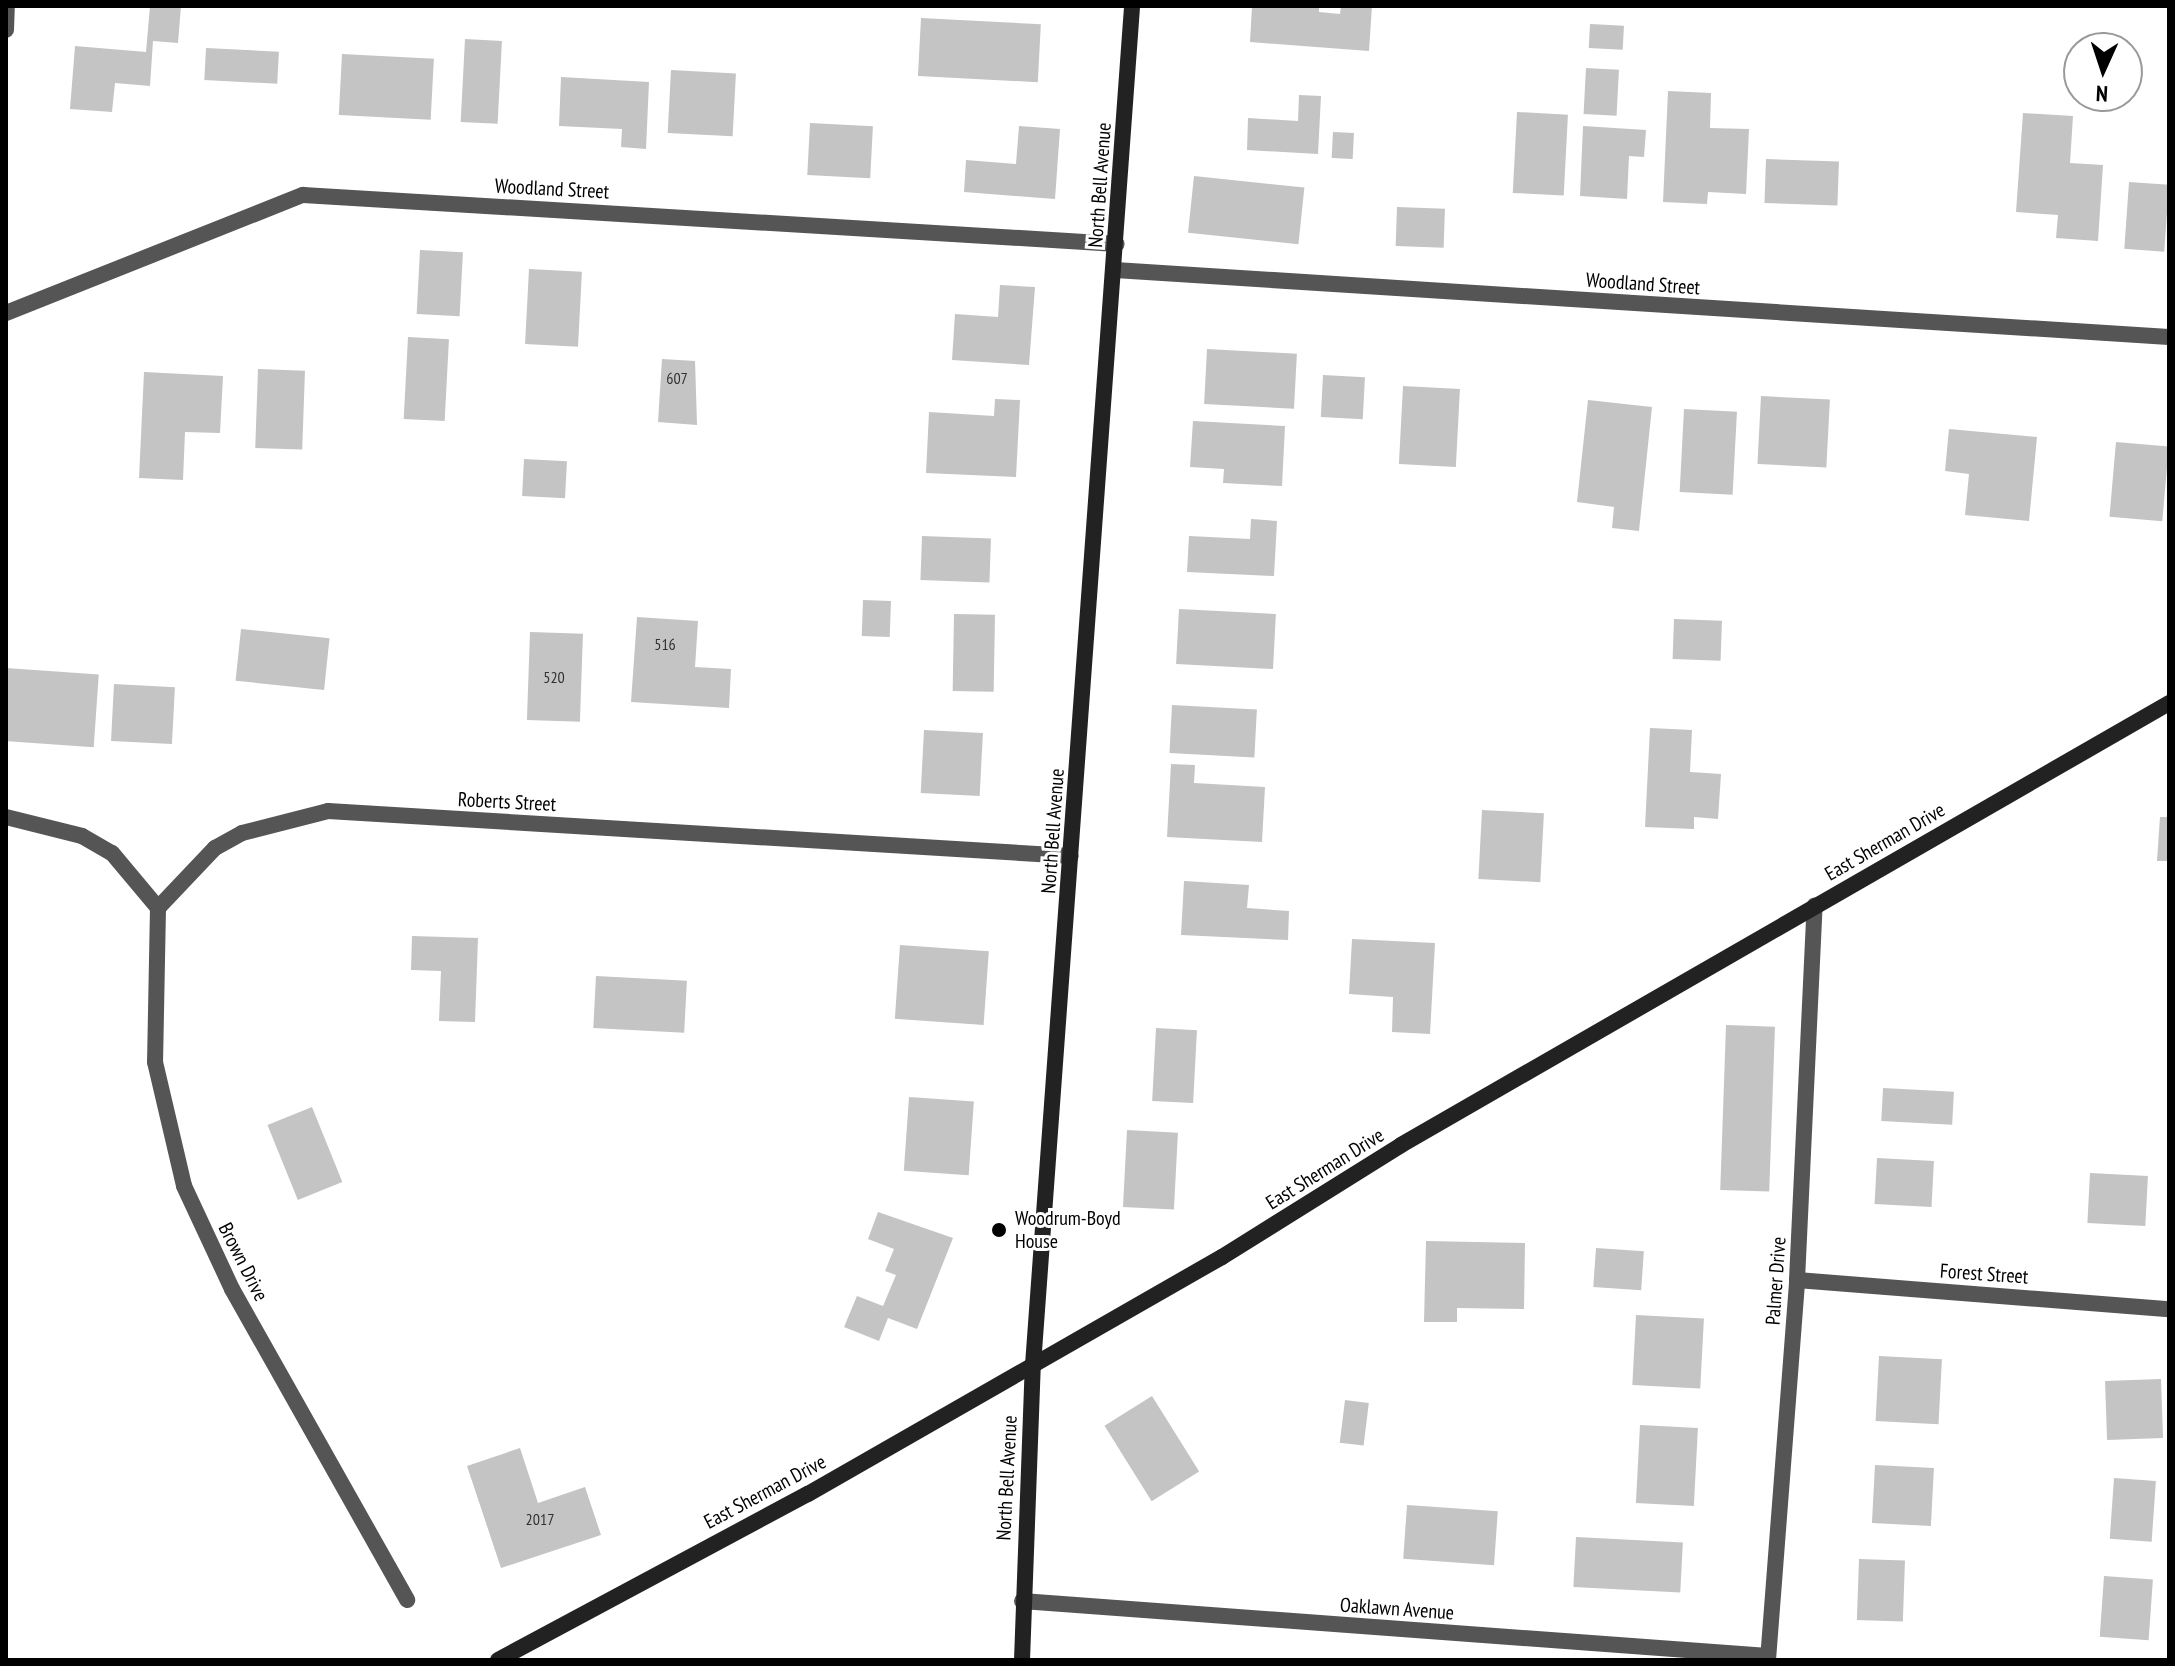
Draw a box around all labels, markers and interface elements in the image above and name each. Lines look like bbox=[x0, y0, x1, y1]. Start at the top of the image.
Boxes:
north arrow bbox=[2063, 32, 2143, 112]
text: N bbox=[2095, 80, 2109, 108]
street label: North Bell Avenue bbox=[1084, 121, 1116, 249]
street label: Woodland Street bbox=[494, 174, 610, 204]
street label: Woodland Street bbox=[1585, 268, 1701, 300]
house number: 607 bbox=[666, 368, 688, 388]
house number: 516 bbox=[654, 634, 676, 654]
house number: 520 bbox=[543, 667, 565, 687]
street label: North Bell Avenue bbox=[1037, 767, 1069, 895]
street label: Roberts Street bbox=[457, 787, 557, 817]
street label: East Sherman Drive bbox=[1821, 798, 1949, 886]
street label: East Sherman Drive bbox=[1262, 1123, 1388, 1215]
place label: Woodrum-Boyd House bbox=[1015, 1206, 1121, 1253]
street label: Brown Drive bbox=[213, 1219, 273, 1305]
marker: Woodrum-Boyd House bbox=[990, 1221, 1008, 1239]
street label: Palmer Drive bbox=[1761, 1236, 1791, 1326]
street label: Forest Street bbox=[1939, 1259, 2029, 1289]
street label: North Bell Avenue bbox=[992, 1415, 1022, 1541]
street label: East Sherman Drive bbox=[700, 1450, 830, 1534]
house number: 2017 bbox=[526, 1509, 554, 1529]
street label: Oaklawn Avenue bbox=[1339, 1593, 1455, 1625]

